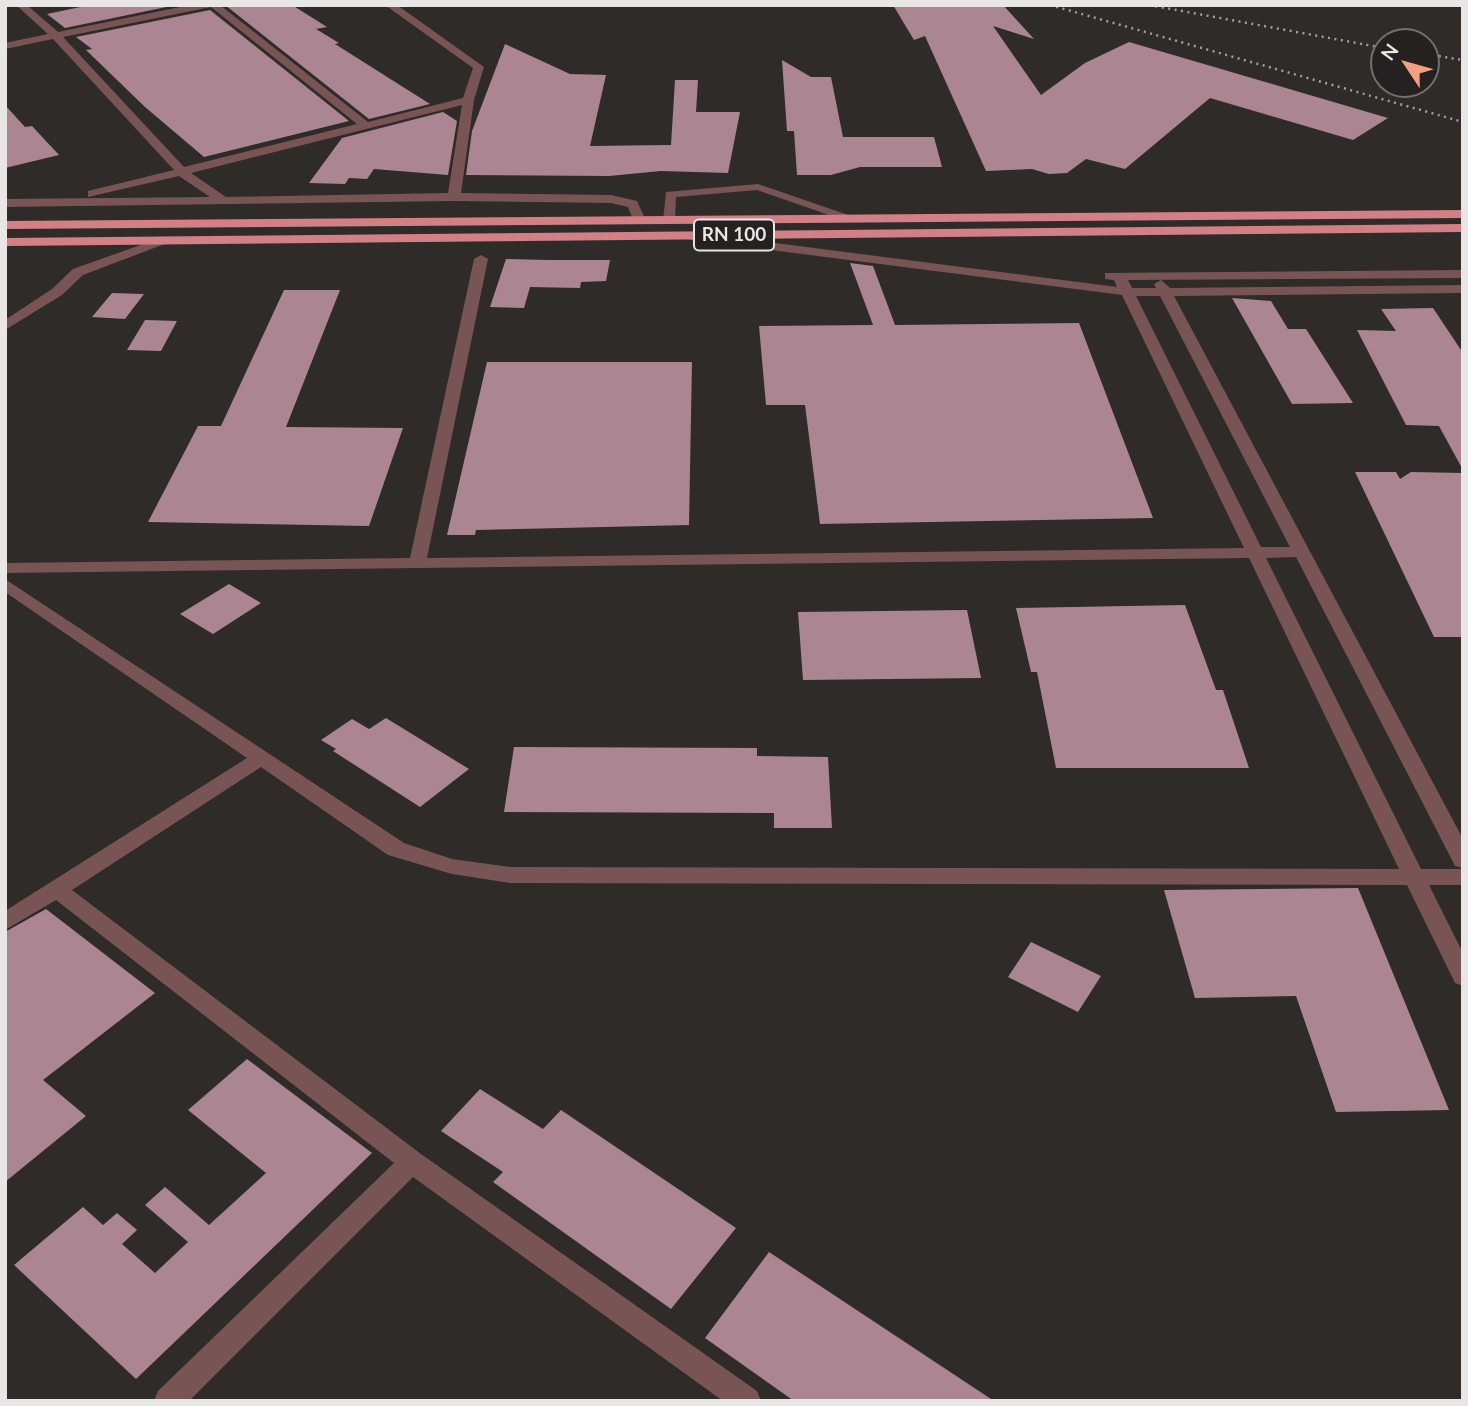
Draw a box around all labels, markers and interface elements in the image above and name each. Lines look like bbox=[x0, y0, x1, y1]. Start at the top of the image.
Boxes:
north arrow bbox=[1370, 28, 1440, 98]
text: N bbox=[1376, 39, 1403, 64]
road number: RN 100 bbox=[694, 219, 774, 250]

